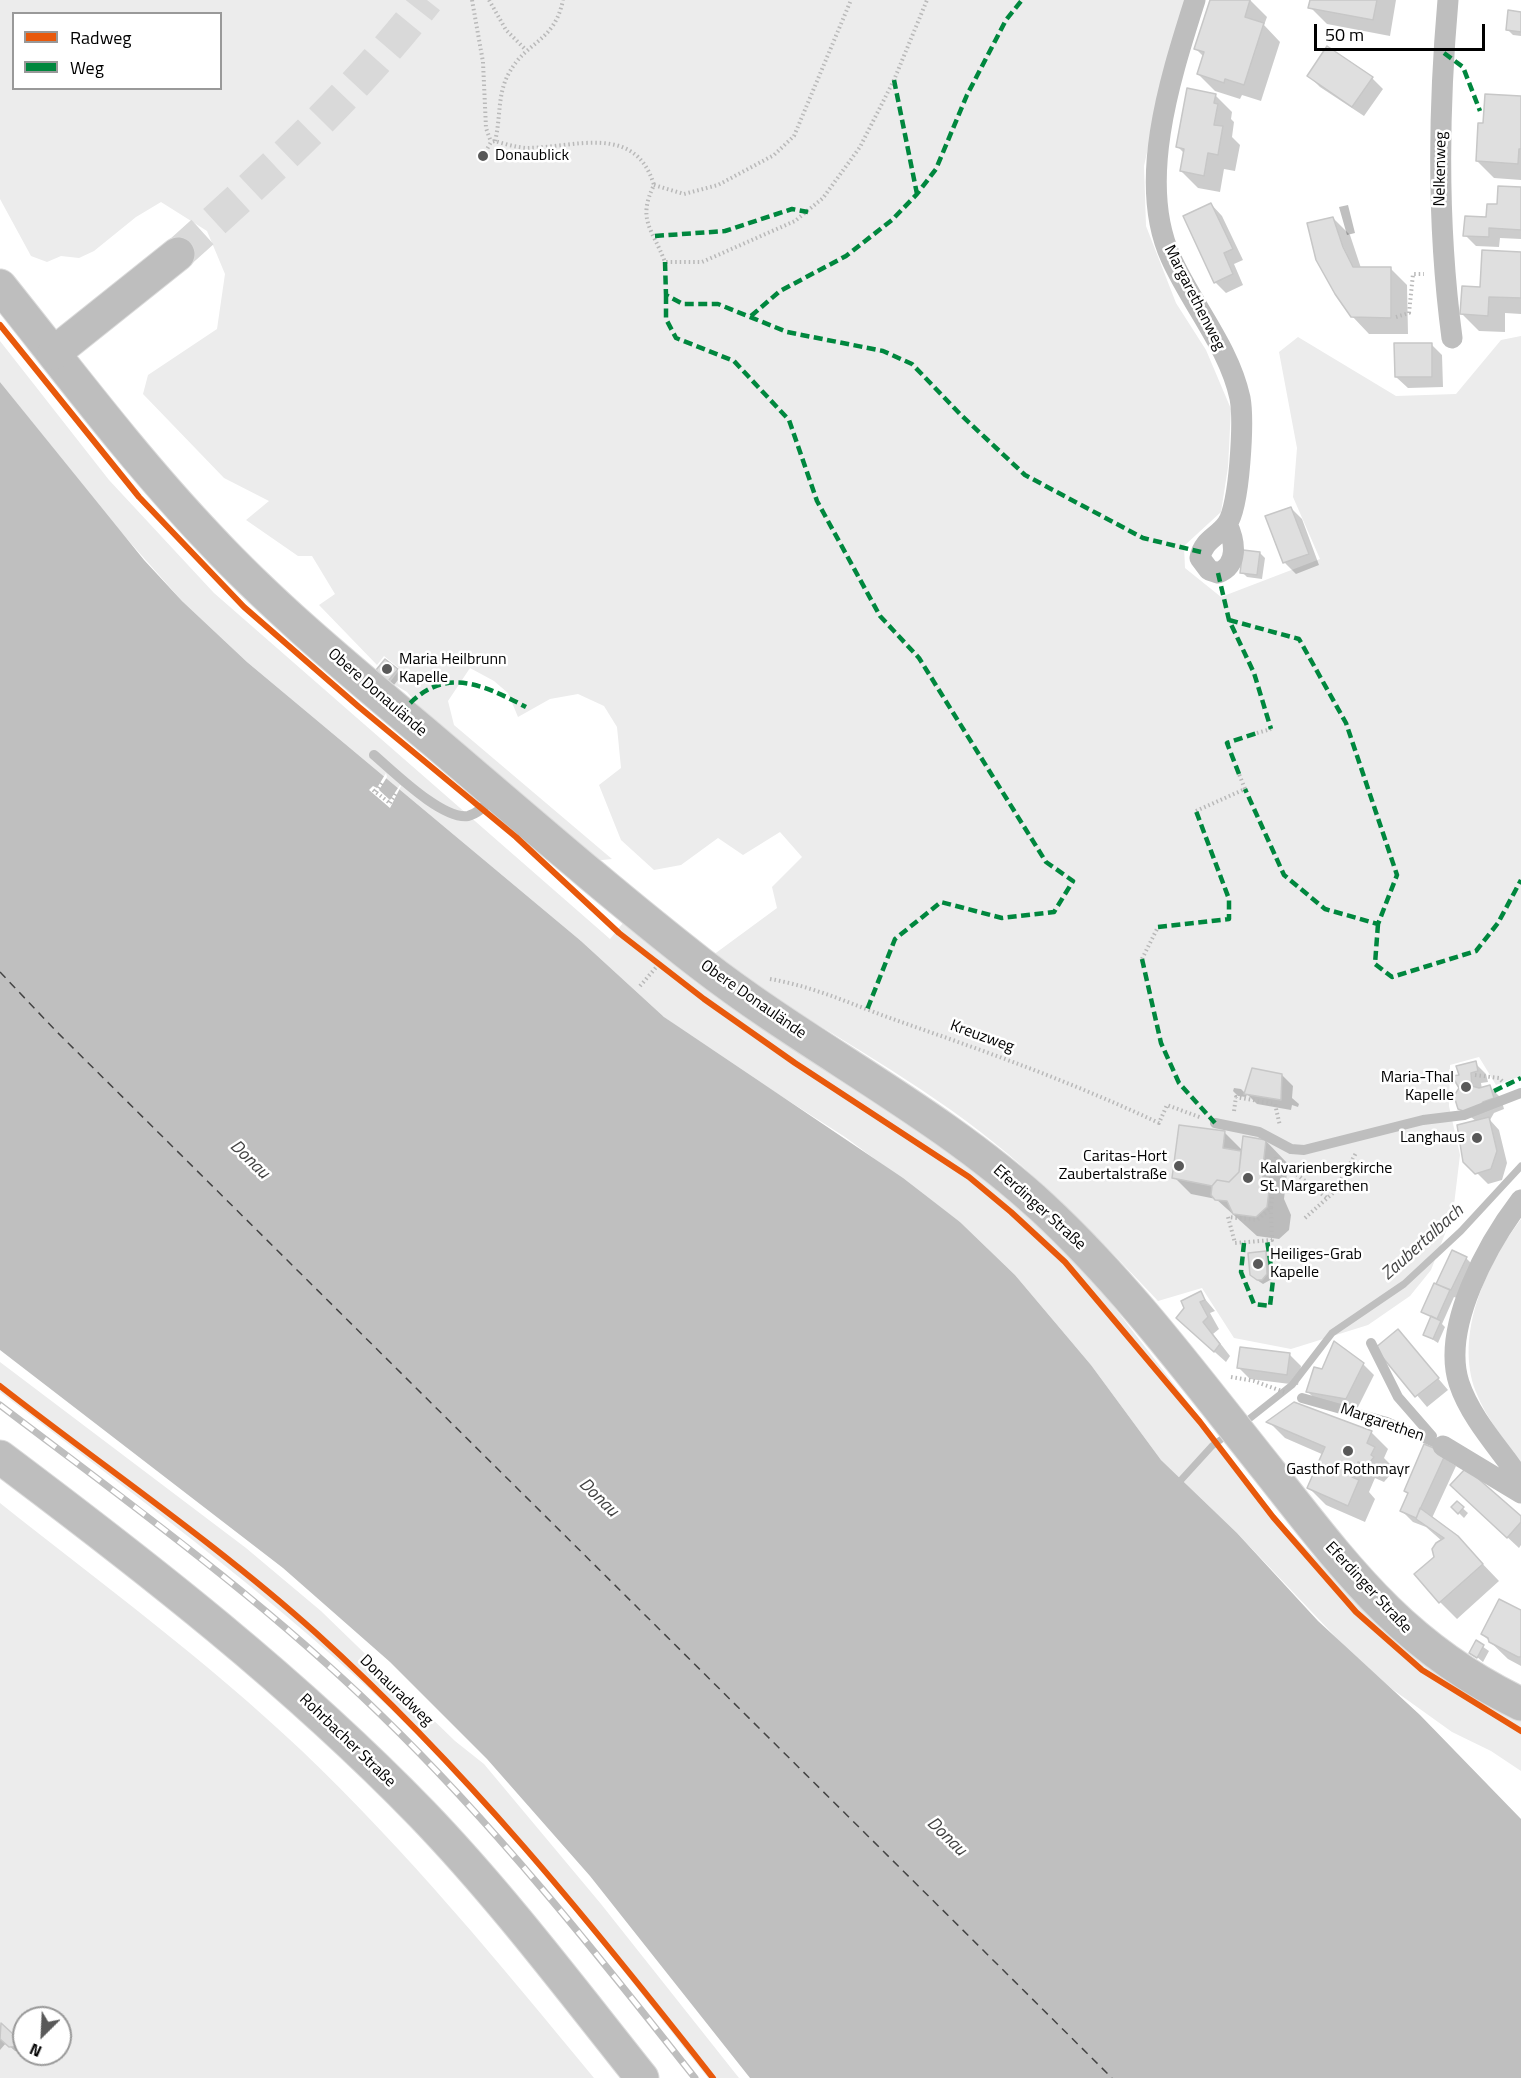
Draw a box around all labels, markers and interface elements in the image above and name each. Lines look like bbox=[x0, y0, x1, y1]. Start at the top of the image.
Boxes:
legend bbox=[12, 12, 222, 90]
scale bar bbox=[1317, 12, 1488, 50]
text: 50 m bbox=[1325, 21, 1364, 48]
text: Radweg bbox=[70, 24, 132, 51]
text: Weg bbox=[70, 54, 104, 81]
street label: Nelkenweg bbox=[1431, 131, 1451, 207]
place label: Donaublick bbox=[495, 146, 569, 166]
marker: Donaublick bbox=[476, 149, 490, 163]
street label: Margarethenweg bbox=[1159, 242, 1229, 354]
street label: Obere Donaulände bbox=[324, 645, 430, 741]
place label: Maria Heilbrunn Kapelle bbox=[399, 650, 507, 688]
marker: Maria Heilbrunn Kapelle bbox=[380, 662, 394, 676]
street label: Obere Donaulände bbox=[696, 956, 810, 1044]
street label: Kreuzweg bbox=[947, 1017, 1017, 1057]
place label: Maria-Thal Kapelle bbox=[1381, 1068, 1454, 1106]
marker: Maria-Thal Kapelle bbox=[1459, 1080, 1473, 1094]
place label: Langhaus bbox=[1400, 1128, 1465, 1148]
marker: Langhaus bbox=[1470, 1131, 1484, 1145]
water label: Donau bbox=[225, 1136, 273, 1184]
place label: Caritas-Hort Zaubertalstraße bbox=[1059, 1147, 1167, 1185]
marker: Caritas-Hort Zaubertalstraße bbox=[1172, 1159, 1186, 1173]
place label: Kalvarienbergkirche St. Margarethen bbox=[1260, 1159, 1392, 1197]
street label: Eferdinger Straße bbox=[989, 1161, 1089, 1255]
marker: Kalvarienbergkirche St. Margarethen bbox=[1241, 1171, 1255, 1185]
water label: Zaubertalbach bbox=[1378, 1201, 1468, 1285]
place label: Heiliges-Grab Kapelle bbox=[1270, 1245, 1362, 1283]
marker: Heiliges-Grab Kapelle bbox=[1251, 1257, 1265, 1271]
street label: Margarethen bbox=[1338, 1400, 1426, 1446]
marker: Gasthof Rothmayr bbox=[1341, 1444, 1355, 1458]
place label: Gasthof Rothmayr bbox=[1286, 1460, 1410, 1480]
water label: Donau bbox=[574, 1474, 622, 1522]
street label: Eferdinger Straße bbox=[1321, 1538, 1415, 1638]
street label: Donauradweg bbox=[355, 1651, 437, 1731]
street label: Rohrbacher Straße bbox=[295, 1690, 399, 1792]
water label: Donau bbox=[922, 1813, 970, 1861]
north arrow bbox=[12, 2006, 72, 2066]
text: N bbox=[26, 2037, 45, 2064]

